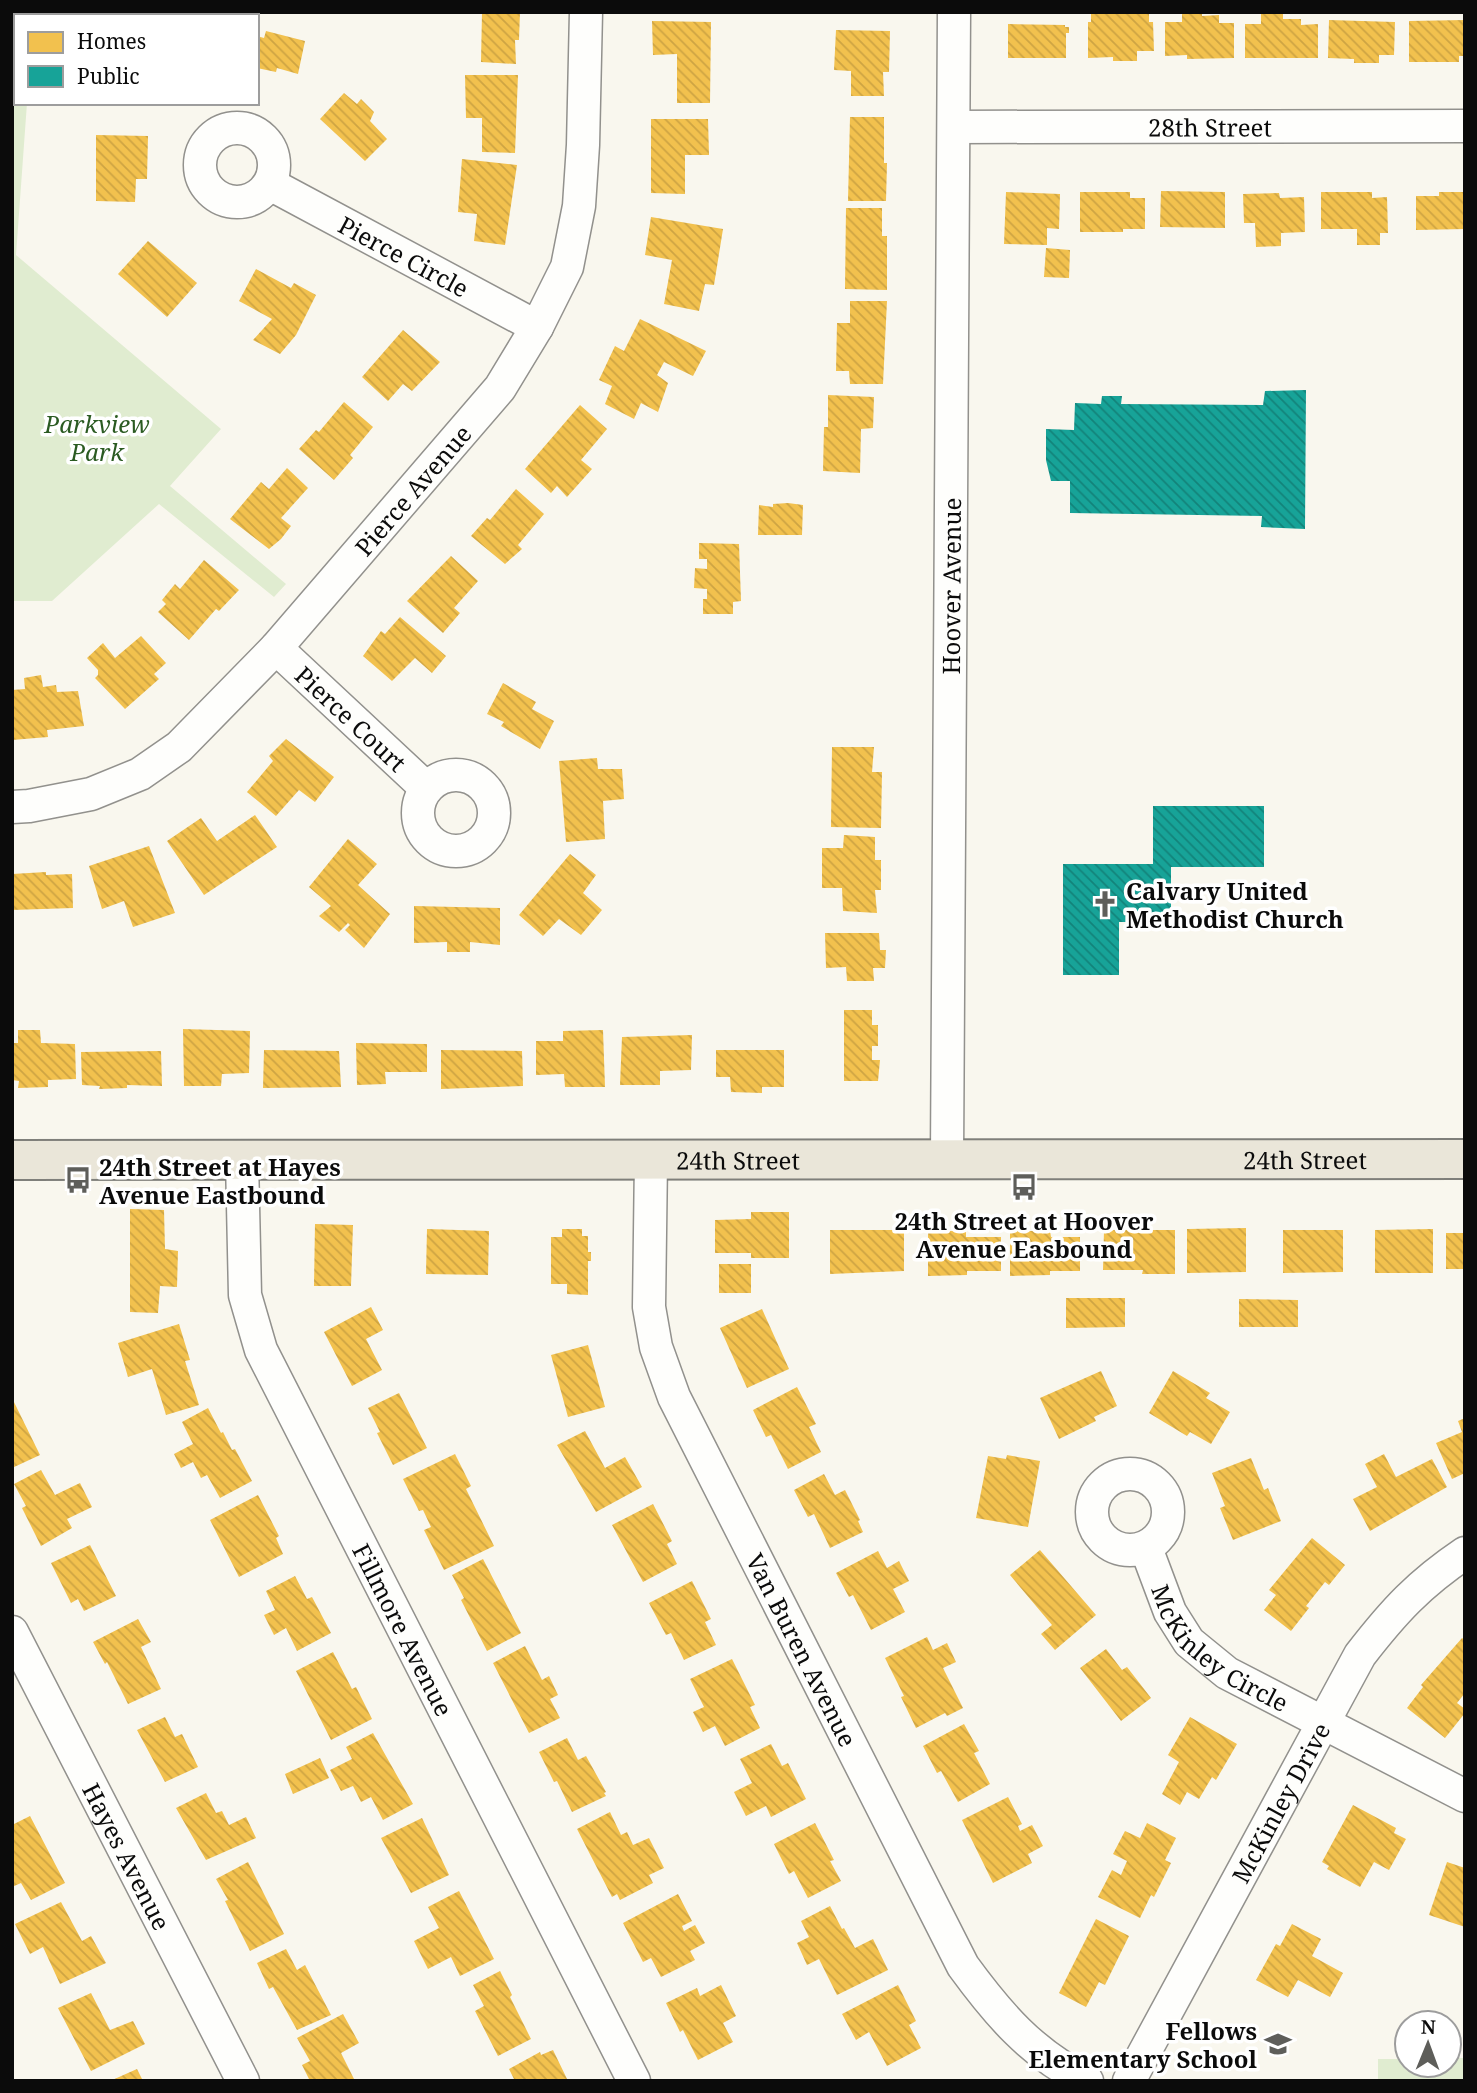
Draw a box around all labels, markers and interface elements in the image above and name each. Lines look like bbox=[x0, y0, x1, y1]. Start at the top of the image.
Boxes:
legend bbox=[14, 14, 259, 105]
text: Homes bbox=[77, 27, 146, 55]
text: Public bbox=[77, 62, 139, 90]
street label: 28th Street bbox=[1148, 110, 1272, 143]
street label: Pierce Circle bbox=[333, 207, 475, 304]
park label: Parkview Park bbox=[43, 407, 150, 468]
street label: Pierce Avenue bbox=[347, 417, 478, 562]
street label: Hoover Avenue bbox=[933, 497, 968, 675]
street label: Pierce Court bbox=[289, 658, 414, 778]
place label: Calvary United Methodist Church bbox=[1126, 874, 1344, 935]
church icon: Calvary United Methodist Church bbox=[1090, 889, 1120, 919]
street label: 24th Street bbox=[676, 1143, 800, 1176]
street label: 24th Street bbox=[1243, 1143, 1367, 1176]
place label: 24th Street at Hayes Avenue Eastbound bbox=[99, 1150, 341, 1211]
bus stop icon: 24th Street at Hayes Avenue Eastbound bbox=[63, 1165, 93, 1195]
bus stop icon: 24th Street at Hoover Avenue Easbound bbox=[1009, 1172, 1039, 1202]
place label: 24th Street at Hoover Avenue Easbound bbox=[895, 1204, 1154, 1265]
street label: Fillmore Avenue bbox=[346, 1538, 461, 1721]
street label: Van Buren Avenue bbox=[739, 1547, 865, 1752]
street label: McKinley Circle bbox=[1145, 1580, 1294, 1719]
street label: McKinley Drive bbox=[1223, 1716, 1337, 1888]
street label: Hayes Avenue bbox=[76, 1777, 179, 1935]
north arrow bbox=[1393, 2009, 1463, 2079]
place label: Fellows Elementary School bbox=[1028, 2014, 1258, 2075]
text: N bbox=[1421, 2014, 1436, 2040]
school or university icon: Fellows Elementary School bbox=[1263, 2029, 1293, 2059]

